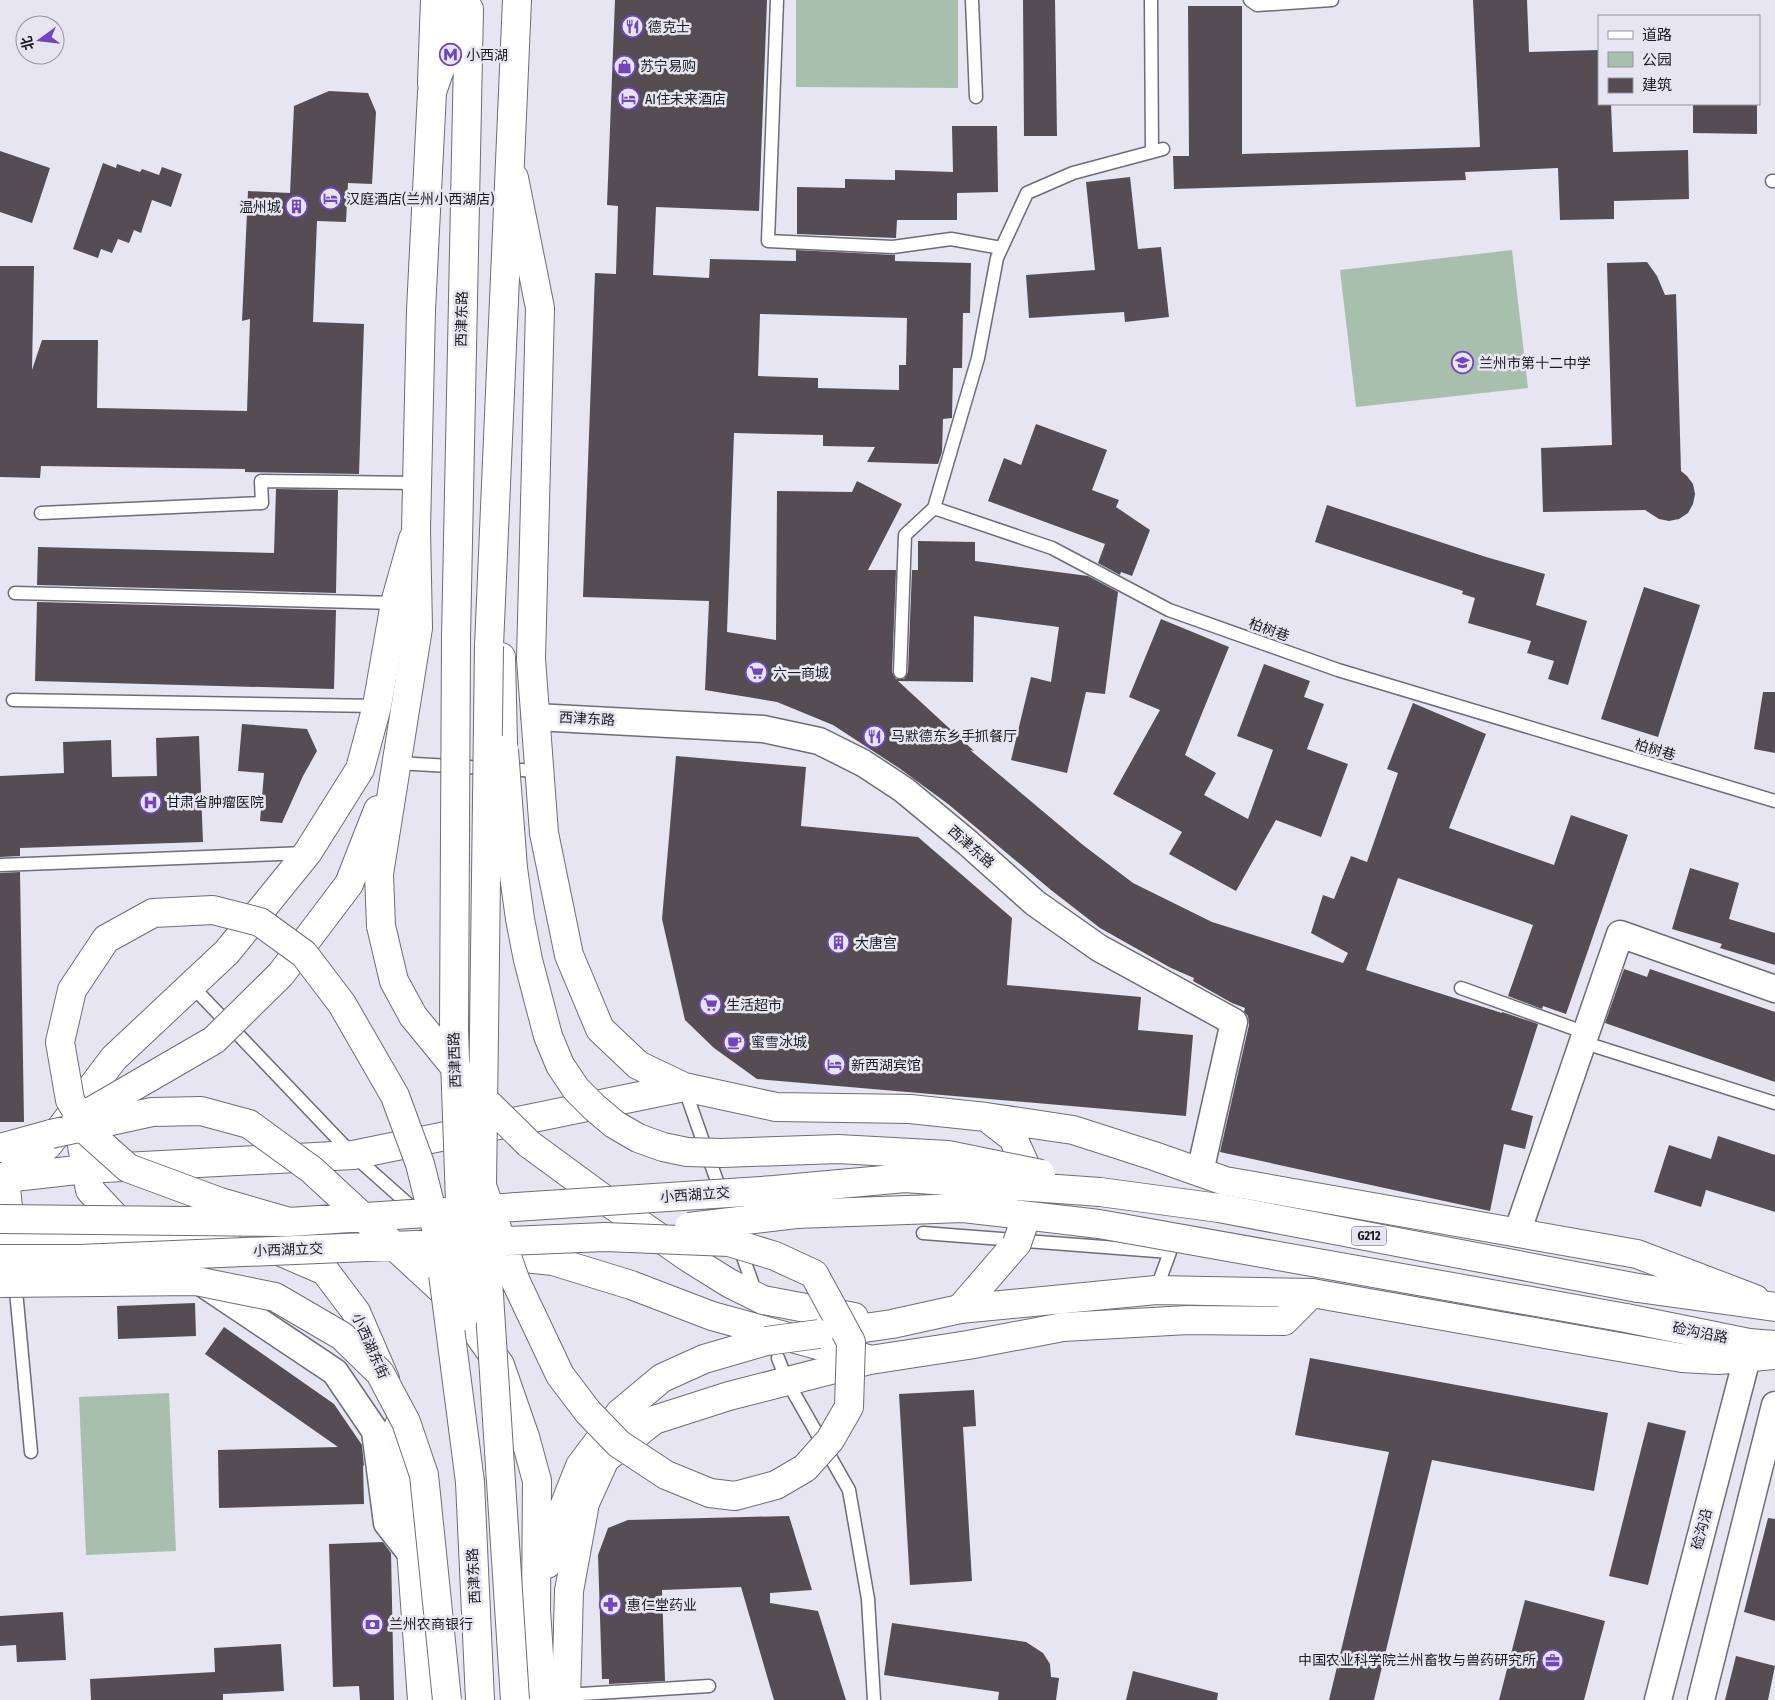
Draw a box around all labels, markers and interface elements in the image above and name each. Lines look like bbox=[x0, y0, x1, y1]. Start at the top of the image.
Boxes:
north arrow bbox=[15, 15, 65, 65]
restaurant icon: 德克士 bbox=[620, 15, 644, 39]
legend bbox=[1598, 15, 1760, 105]
place label: 德克士 bbox=[648, 19, 690, 36]
text: 道路 bbox=[1642, 26, 1672, 44]
text: 北 bbox=[18, 34, 38, 52]
metro station icon: 小西湖 bbox=[438, 43, 462, 67]
place label: 小西湖 bbox=[466, 47, 508, 64]
text: 公园 bbox=[1642, 51, 1672, 69]
shop icon: 苏宁易购 bbox=[612, 54, 636, 78]
place label: 苏宁易购 bbox=[640, 58, 696, 75]
text: 建筑 bbox=[1642, 76, 1672, 94]
hotel icon: AI住未来酒店 bbox=[617, 87, 641, 111]
place label: AI住未来酒店 bbox=[645, 91, 726, 108]
hotel icon: 汉庭酒店(兰州小西湖店) bbox=[318, 187, 342, 211]
place label: 汉庭酒店(兰州小西湖店) bbox=[346, 191, 494, 208]
building icon: 温州城 bbox=[285, 195, 309, 219]
place label: 温州城 bbox=[239, 199, 281, 216]
street label: 西津东路 bbox=[453, 291, 471, 347]
school or university icon: 兰州市第十二中学 bbox=[1451, 351, 1475, 375]
place label: 兰州市第十二中学 bbox=[1479, 355, 1591, 372]
street label: 柏树巷 bbox=[1246, 615, 1292, 645]
supermarket icon: 六一商城 bbox=[745, 661, 769, 685]
place label: 六一商城 bbox=[773, 665, 829, 682]
street label: 西津东路 bbox=[559, 709, 615, 729]
restaurant icon: 马默德东乡手抓餐厅 bbox=[863, 724, 887, 748]
place label: 马默德东乡手抓餐厅 bbox=[891, 728, 1017, 745]
street label: 柏树巷 bbox=[1632, 736, 1678, 764]
hospital icon: 甘肃省肿瘤医院 bbox=[138, 790, 162, 814]
place label: 甘肃省肿瘤医院 bbox=[166, 794, 264, 811]
street label: 西津东路 bbox=[944, 822, 998, 872]
building icon: 大唐宫 bbox=[827, 931, 851, 955]
place label: 大唐宫 bbox=[855, 935, 897, 952]
supermarket icon: 生活超市 bbox=[698, 993, 722, 1017]
place label: 生活超市 bbox=[726, 997, 782, 1014]
cafe icon: 蜜雪冰城 bbox=[723, 1030, 747, 1054]
street label: 西津西路 bbox=[446, 1032, 464, 1088]
place label: 蜜雪冰城 bbox=[751, 1034, 807, 1051]
hotel icon: 新西湖宾馆 bbox=[823, 1053, 847, 1077]
place label: 新西湖宾馆 bbox=[851, 1057, 921, 1074]
street label: 小西湖立交 bbox=[659, 1184, 731, 1206]
road number: G212 bbox=[1352, 1226, 1386, 1246]
street label: 小西湖立交 bbox=[253, 1240, 323, 1260]
street label: 小西湖东街 bbox=[348, 1311, 392, 1381]
street label: 硷沟沿路 bbox=[1671, 1319, 1729, 1347]
street label: 硷沟沿 bbox=[1688, 1507, 1716, 1551]
street label: 西津东路 bbox=[464, 1548, 484, 1604]
pharmacy icon: 惠仁堂药业 bbox=[599, 1593, 623, 1617]
place label: 惠仁堂药业 bbox=[627, 1597, 697, 1614]
bank icon: 兰州农商银行 bbox=[361, 1612, 385, 1636]
place label: 兰州农商银行 bbox=[389, 1616, 473, 1633]
office icon: 中国农业科学院兰州畜牧与兽药研究所 bbox=[1540, 1648, 1564, 1672]
place label: 中国农业科学院兰州畜牧与兽药研究所 bbox=[1298, 1652, 1536, 1669]

